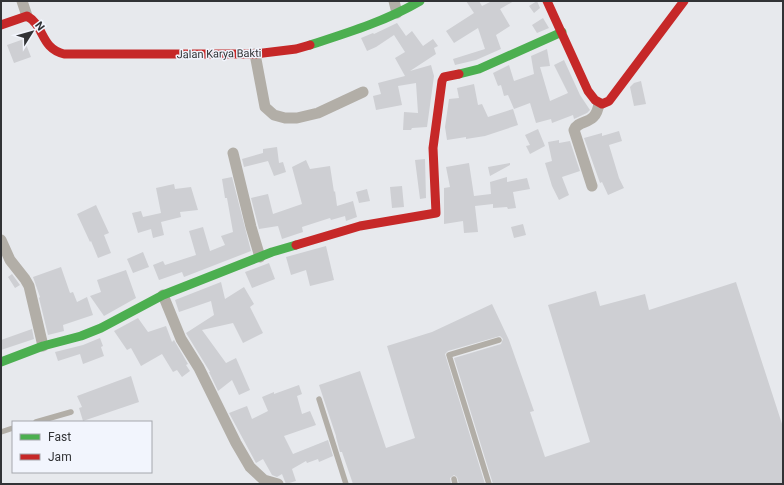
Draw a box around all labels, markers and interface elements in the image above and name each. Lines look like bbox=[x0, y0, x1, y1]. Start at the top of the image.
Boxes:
north arrow bbox=[12, 12, 52, 52]
text: N bbox=[32, 19, 47, 33]
street label: Jalan Karya Bakti bbox=[177, 47, 261, 61]
legend bbox=[12, 421, 152, 473]
text: Fast bbox=[48, 430, 71, 444]
text: Jam bbox=[48, 450, 72, 464]

